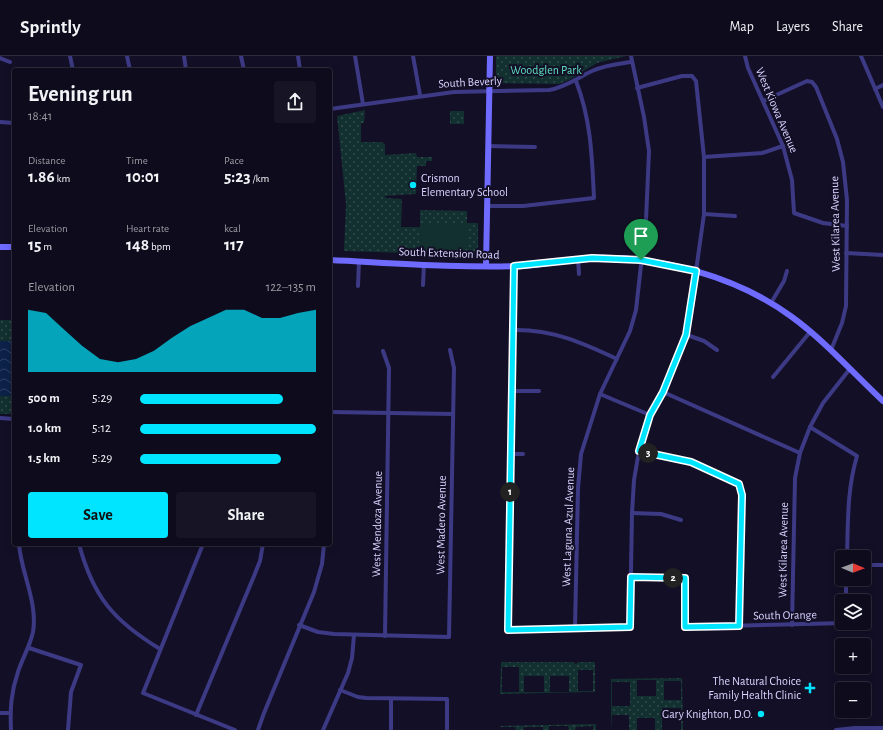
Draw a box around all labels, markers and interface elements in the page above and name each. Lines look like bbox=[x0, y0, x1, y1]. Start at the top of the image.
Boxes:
text: Sprintly bbox=[20, 18, 81, 37]
text: Map bbox=[729, 20, 754, 34]
text: Layers bbox=[776, 20, 810, 34]
text: Share bbox=[832, 20, 863, 34]
park label: Woodglen Park bbox=[510, 64, 582, 76]
street label: West Kiowa Avenue bbox=[754, 66, 800, 154]
street label: South Beverly bbox=[438, 74, 502, 91]
button: share bbox=[274, 81, 316, 123]
text: Evening run bbox=[28, 83, 133, 105]
text: 18:41 bbox=[28, 110, 52, 123]
text: Distance bbox=[28, 155, 65, 166]
text: Time bbox=[126, 155, 148, 166]
text: Pace bbox=[224, 155, 244, 166]
text: 1.86 bbox=[28, 168, 55, 185]
text: 10:01 bbox=[126, 168, 160, 185]
text: 5:23 bbox=[224, 168, 251, 185]
place label: Crismon Elementary School bbox=[421, 172, 508, 199]
text: km bbox=[55, 173, 70, 184]
text: /km bbox=[251, 173, 269, 184]
street label: West Kilarea Avenue bbox=[828, 176, 842, 272]
marker: Crismon Elementary School bbox=[408, 180, 418, 190]
pin bbox=[624, 219, 658, 260]
text: Elevation bbox=[28, 223, 68, 234]
text: Heart rate bbox=[126, 223, 169, 234]
text: kcal bbox=[224, 223, 241, 234]
icon: arrive bbox=[630, 225, 652, 247]
text: 15 bbox=[28, 236, 41, 253]
text: 148 bbox=[126, 236, 149, 253]
text: 117 bbox=[224, 236, 244, 253]
text: m bbox=[41, 241, 52, 252]
text: bpm bbox=[149, 241, 171, 252]
street label: South Extension Road bbox=[398, 245, 500, 261]
text: Elevation bbox=[28, 281, 75, 294]
text: 122–135 m bbox=[266, 281, 316, 294]
text: 500 m bbox=[28, 392, 60, 405]
text: 5:29 bbox=[92, 392, 112, 405]
text: 1.0 km bbox=[28, 422, 61, 435]
text: 5:12 bbox=[92, 422, 111, 435]
pin: 3 bbox=[638, 443, 658, 463]
text: 3 bbox=[646, 447, 650, 458]
text: 1.5 km bbox=[28, 452, 60, 465]
text: 5:29 bbox=[92, 452, 112, 465]
street label: West Laguna Azul Avenue bbox=[560, 467, 576, 587]
street label: West Mendoza Avenue bbox=[370, 471, 384, 577]
street label: West Madero Avenue bbox=[434, 475, 448, 575]
pin: 1 bbox=[500, 482, 520, 502]
text: 1 bbox=[508, 486, 512, 497]
button: Save bbox=[28, 492, 168, 538]
button: Share bbox=[176, 492, 316, 538]
street label: West Kilarea Avenue bbox=[776, 502, 790, 598]
north arrow bbox=[835, 550, 871, 586]
map controls bbox=[835, 550, 871, 718]
pin: 2 bbox=[663, 568, 683, 588]
text: 2 bbox=[670, 572, 676, 583]
button: layers bbox=[835, 594, 871, 630]
street label: South Orange bbox=[753, 608, 817, 622]
button: + bbox=[835, 638, 871, 674]
place label: The Natural Choice Family Health Clinic bbox=[708, 675, 801, 702]
marker: The Natural Choice Family Health Clinic bbox=[804, 682, 816, 694]
button: − bbox=[835, 682, 871, 718]
place label: Gary Knighton, D.O. bbox=[662, 708, 753, 721]
marker: Gary Knighton, D.O. bbox=[756, 709, 766, 719]

